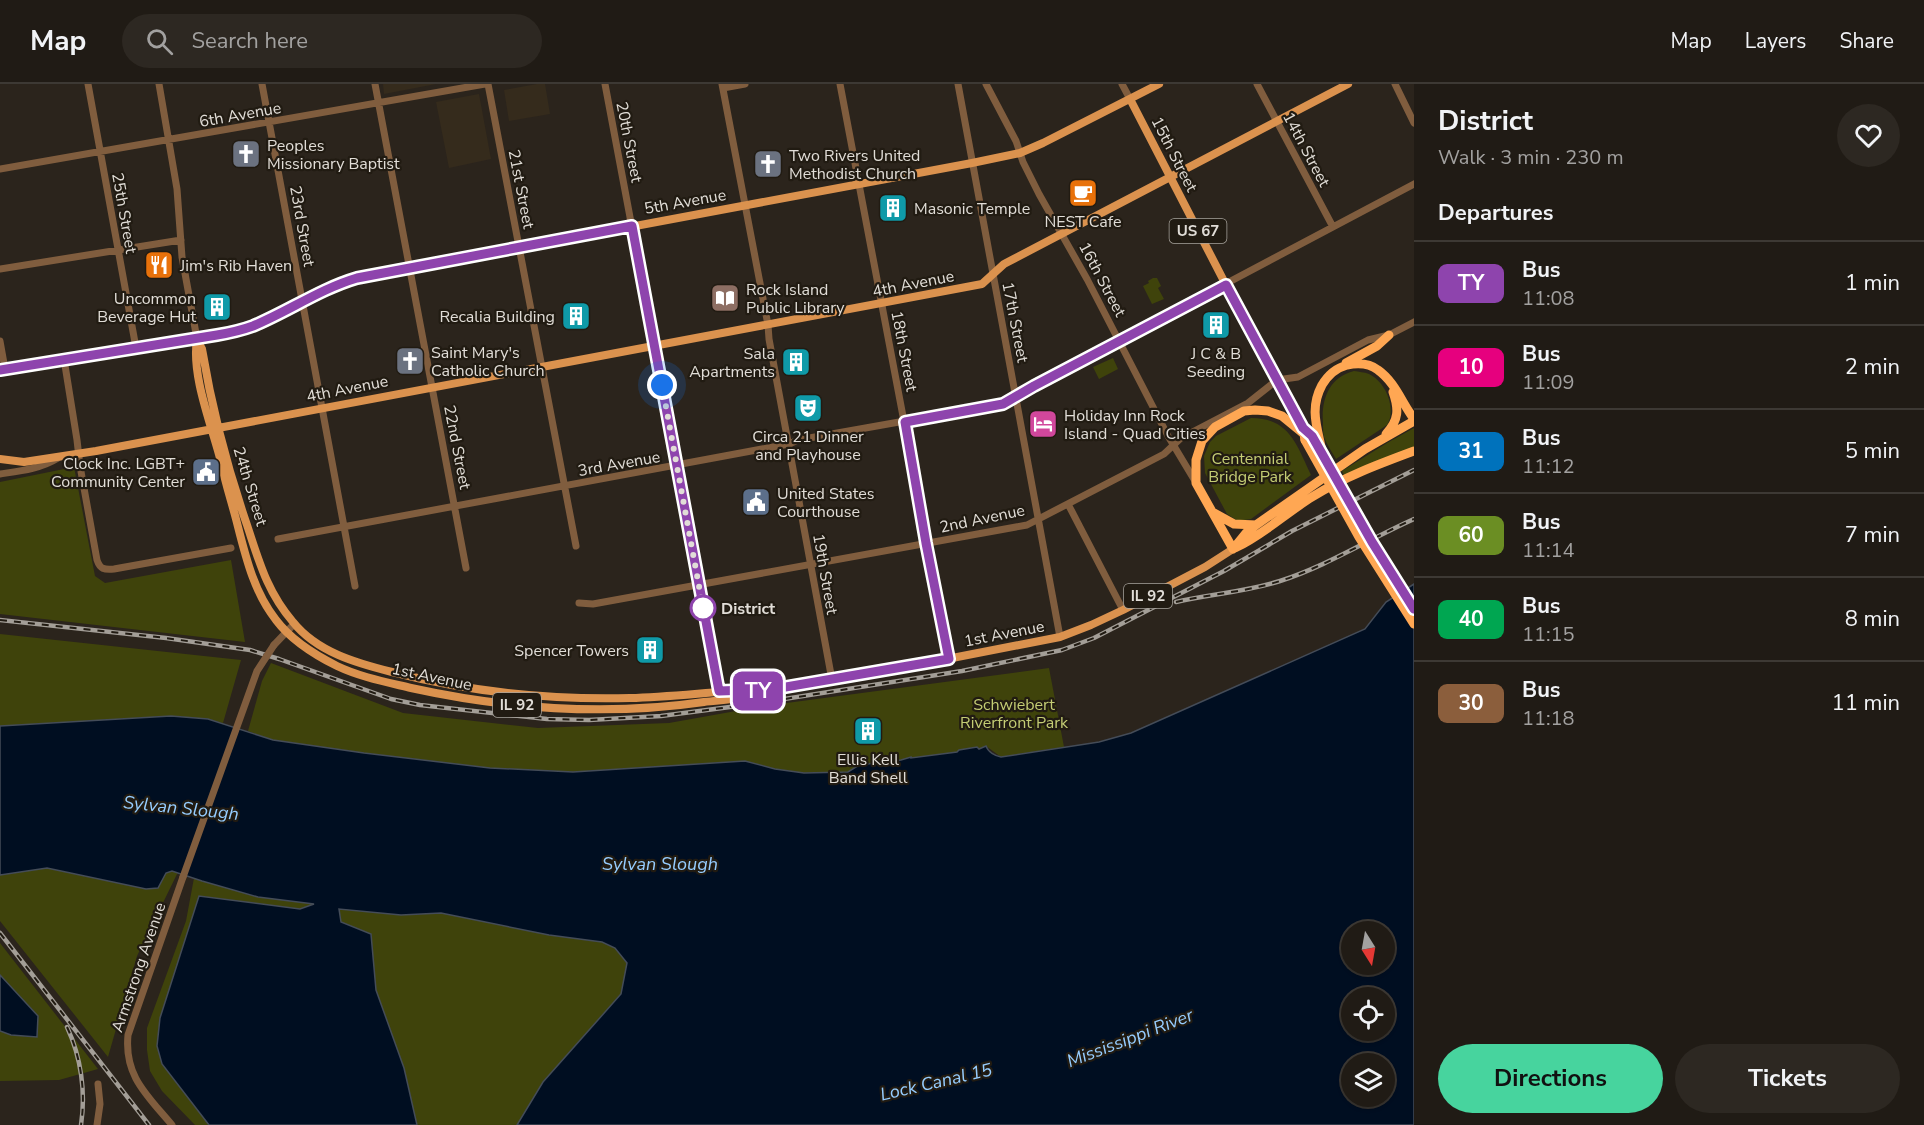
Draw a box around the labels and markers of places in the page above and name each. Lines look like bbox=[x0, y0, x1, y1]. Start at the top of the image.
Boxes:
place label: Peoples Missionary Baptist bbox=[267, 135, 400, 175]
church icon: Peoples Missionary Baptist bbox=[230, 138, 262, 170]
place label: Two Rivers United Methodist Church bbox=[789, 145, 920, 185]
church icon: Two Rivers United Methodist Church bbox=[752, 148, 784, 180]
cafe icon: NEST Cafe bbox=[1067, 177, 1099, 209]
building icon: Masonic Temple bbox=[877, 192, 909, 224]
place label: Masonic Temple bbox=[914, 198, 1030, 220]
place label: NEST Cafe bbox=[1045, 211, 1121, 233]
restaurant icon: Jim's Rib Haven bbox=[143, 249, 175, 281]
place label: Jim's Rib Haven bbox=[179, 255, 292, 277]
place label: Rock Island Public Library bbox=[746, 279, 845, 319]
library icon: Rock Island Public Library bbox=[709, 282, 741, 314]
place label: Uncommon Beverage Hut bbox=[97, 288, 196, 328]
building icon: Uncommon Beverage Hut bbox=[201, 291, 233, 323]
building icon: Recalia Building bbox=[560, 300, 592, 332]
place label: Recalia Building bbox=[439, 306, 555, 328]
building icon: J C & B Seeding bbox=[1200, 309, 1232, 341]
place label: Saint Mary's Catholic Church bbox=[431, 342, 545, 382]
place label: Sala Apartments bbox=[689, 343, 775, 383]
place label: J C & B Seeding bbox=[1187, 343, 1245, 383]
church icon: Saint Mary's Catholic Church bbox=[394, 345, 426, 377]
building icon: Sala Apartments bbox=[780, 346, 812, 378]
theatre icon: Circa 21 Dinner and Playhouse bbox=[792, 392, 824, 424]
place label: Holiday Inn Rock Island - Quad Cities bbox=[1064, 405, 1206, 445]
hotel icon: Holiday Inn Rock Island - Quad Cities bbox=[1027, 408, 1059, 440]
place label: Circa 21 Dinner and Playhouse bbox=[752, 426, 864, 466]
place label: Clock Inc. LGBT+ Community Center bbox=[51, 453, 185, 493]
public building icon: Clock Inc. LGBT+ Community Center bbox=[190, 456, 222, 488]
place label: United States Courthouse bbox=[777, 483, 875, 523]
public building icon: United States Courthouse bbox=[740, 486, 772, 518]
marker: District bbox=[690, 595, 716, 621]
place label: District bbox=[721, 598, 776, 620]
building icon: Spencer Towers bbox=[634, 634, 666, 666]
place label: Spencer Towers bbox=[514, 640, 629, 662]
building icon: Ellis Kell Band Shell bbox=[852, 715, 884, 747]
place label: Ellis Kell Band Shell bbox=[829, 749, 908, 789]

